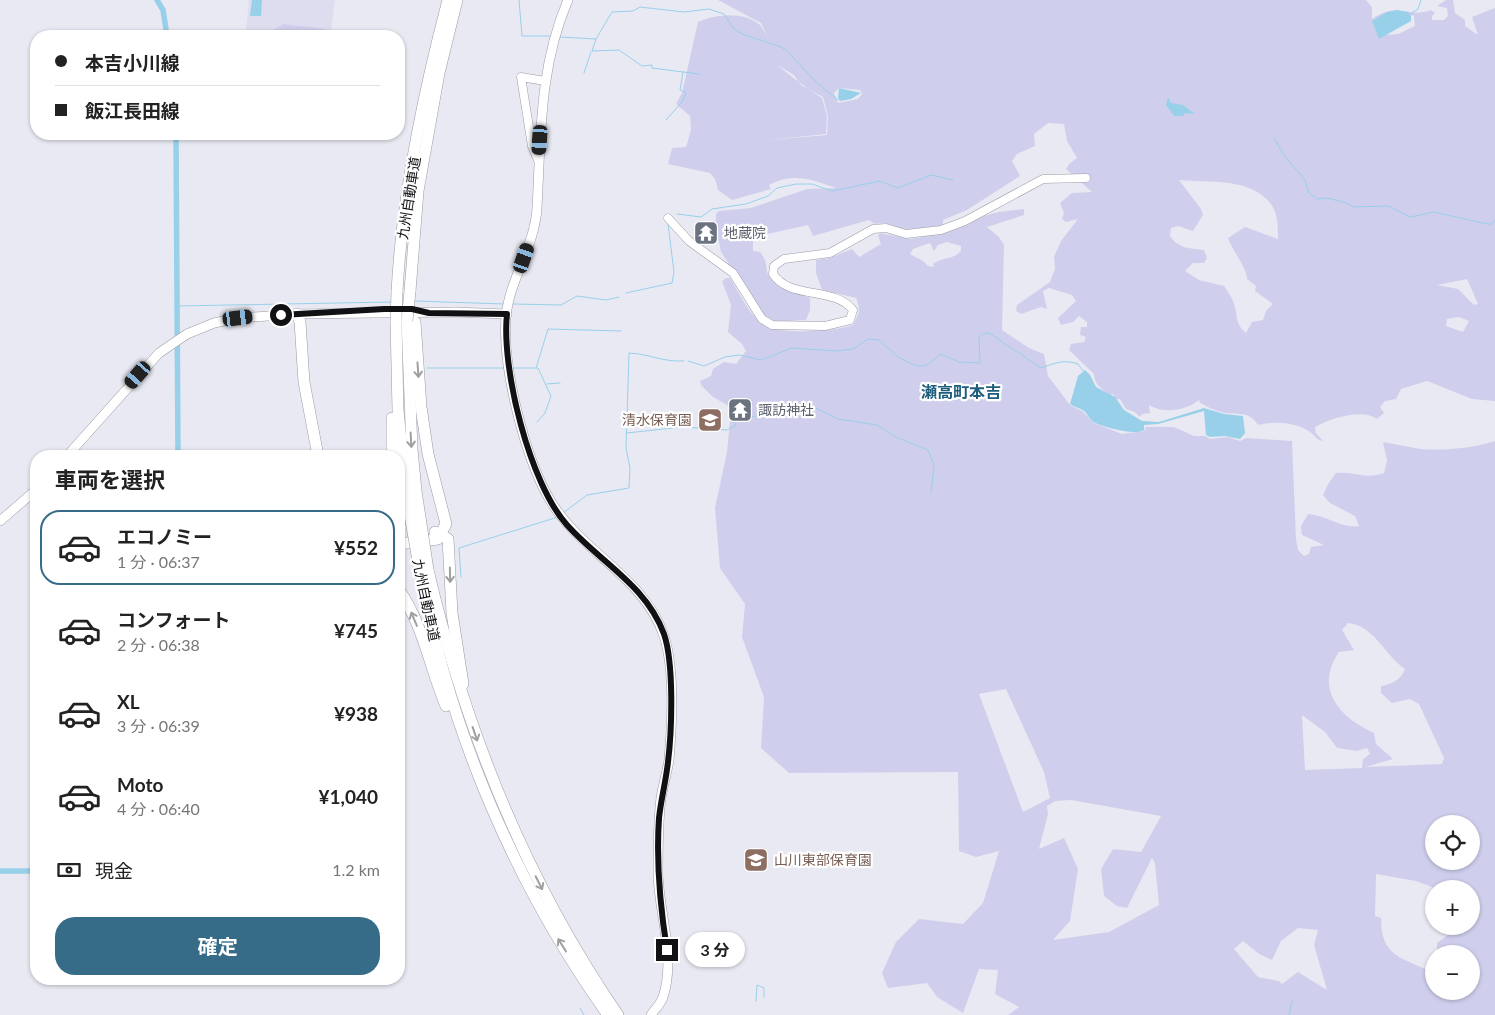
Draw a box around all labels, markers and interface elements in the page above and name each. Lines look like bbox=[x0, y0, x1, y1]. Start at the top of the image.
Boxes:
text: 本吉小川線 bbox=[85, 51, 180, 74]
text: 飯江長田線 bbox=[85, 99, 180, 122]
car bbox=[531, 125, 548, 155]
street label: 九州自動車道 bbox=[394, 155, 423, 241]
temple icon: 地蔵院 bbox=[693, 220, 719, 246]
place label: 地蔵院 bbox=[724, 224, 766, 241]
car bbox=[512, 241, 535, 275]
route start bbox=[270, 304, 292, 326]
car bbox=[222, 309, 253, 327]
car bbox=[122, 359, 153, 391]
one-way arrow bbox=[414, 362, 423, 378]
district label: 瀬高町本吉 bbox=[921, 382, 1001, 401]
temple icon: 諏訪神社 bbox=[727, 397, 753, 423]
place label: 諏訪神社 bbox=[758, 401, 814, 418]
school or university icon: 清水保育園 bbox=[697, 407, 723, 433]
place label: 清水保育園 bbox=[622, 411, 692, 428]
one-way arrow bbox=[407, 432, 416, 448]
text: 車両を選択 bbox=[55, 466, 165, 493]
icon: car bbox=[57, 525, 102, 570]
text: エコノミー bbox=[117, 525, 212, 548]
text: ¥552 bbox=[334, 536, 378, 559]
text: 1 分 · 06:37 bbox=[117, 552, 200, 571]
street label: 九州自動車道 bbox=[409, 557, 444, 643]
one-way arrow bbox=[446, 567, 455, 583]
icon: car bbox=[57, 608, 102, 653]
text: コンフォート bbox=[117, 608, 230, 631]
one-way arrow bbox=[409, 612, 419, 627]
text: ¥745 bbox=[334, 619, 378, 642]
text: 2 分 · 06:38 bbox=[117, 635, 200, 654]
text: XL bbox=[117, 690, 140, 713]
icon: car bbox=[57, 691, 102, 736]
text: ¥938 bbox=[334, 702, 378, 725]
text: 3 分 · 06:39 bbox=[117, 716, 200, 735]
one-way arrow bbox=[471, 726, 480, 742]
text: Moto bbox=[117, 773, 163, 796]
icon: car bbox=[57, 774, 102, 819]
text: ¥1,040 bbox=[318, 785, 378, 808]
text: 4 分 · 06:40 bbox=[117, 799, 200, 818]
map controls bbox=[1425, 815, 1480, 1000]
button: locate bbox=[1425, 815, 1480, 870]
school or university icon: 山川東部保育園 bbox=[743, 847, 769, 873]
place label: 山川東部保育園 bbox=[774, 851, 872, 868]
icon: cash bbox=[55, 856, 83, 884]
text: 現金 bbox=[95, 859, 133, 882]
text: 1.2 km bbox=[332, 860, 380, 879]
one-way arrow bbox=[534, 876, 544, 891]
button: + bbox=[1425, 880, 1480, 935]
button: 確定 bbox=[55, 917, 380, 975]
callout: 3 分 bbox=[684, 932, 744, 968]
one-way arrow bbox=[557, 939, 567, 953]
route end bbox=[656, 939, 678, 961]
text: 3 分 bbox=[700, 940, 730, 959]
button: − bbox=[1425, 945, 1480, 1000]

